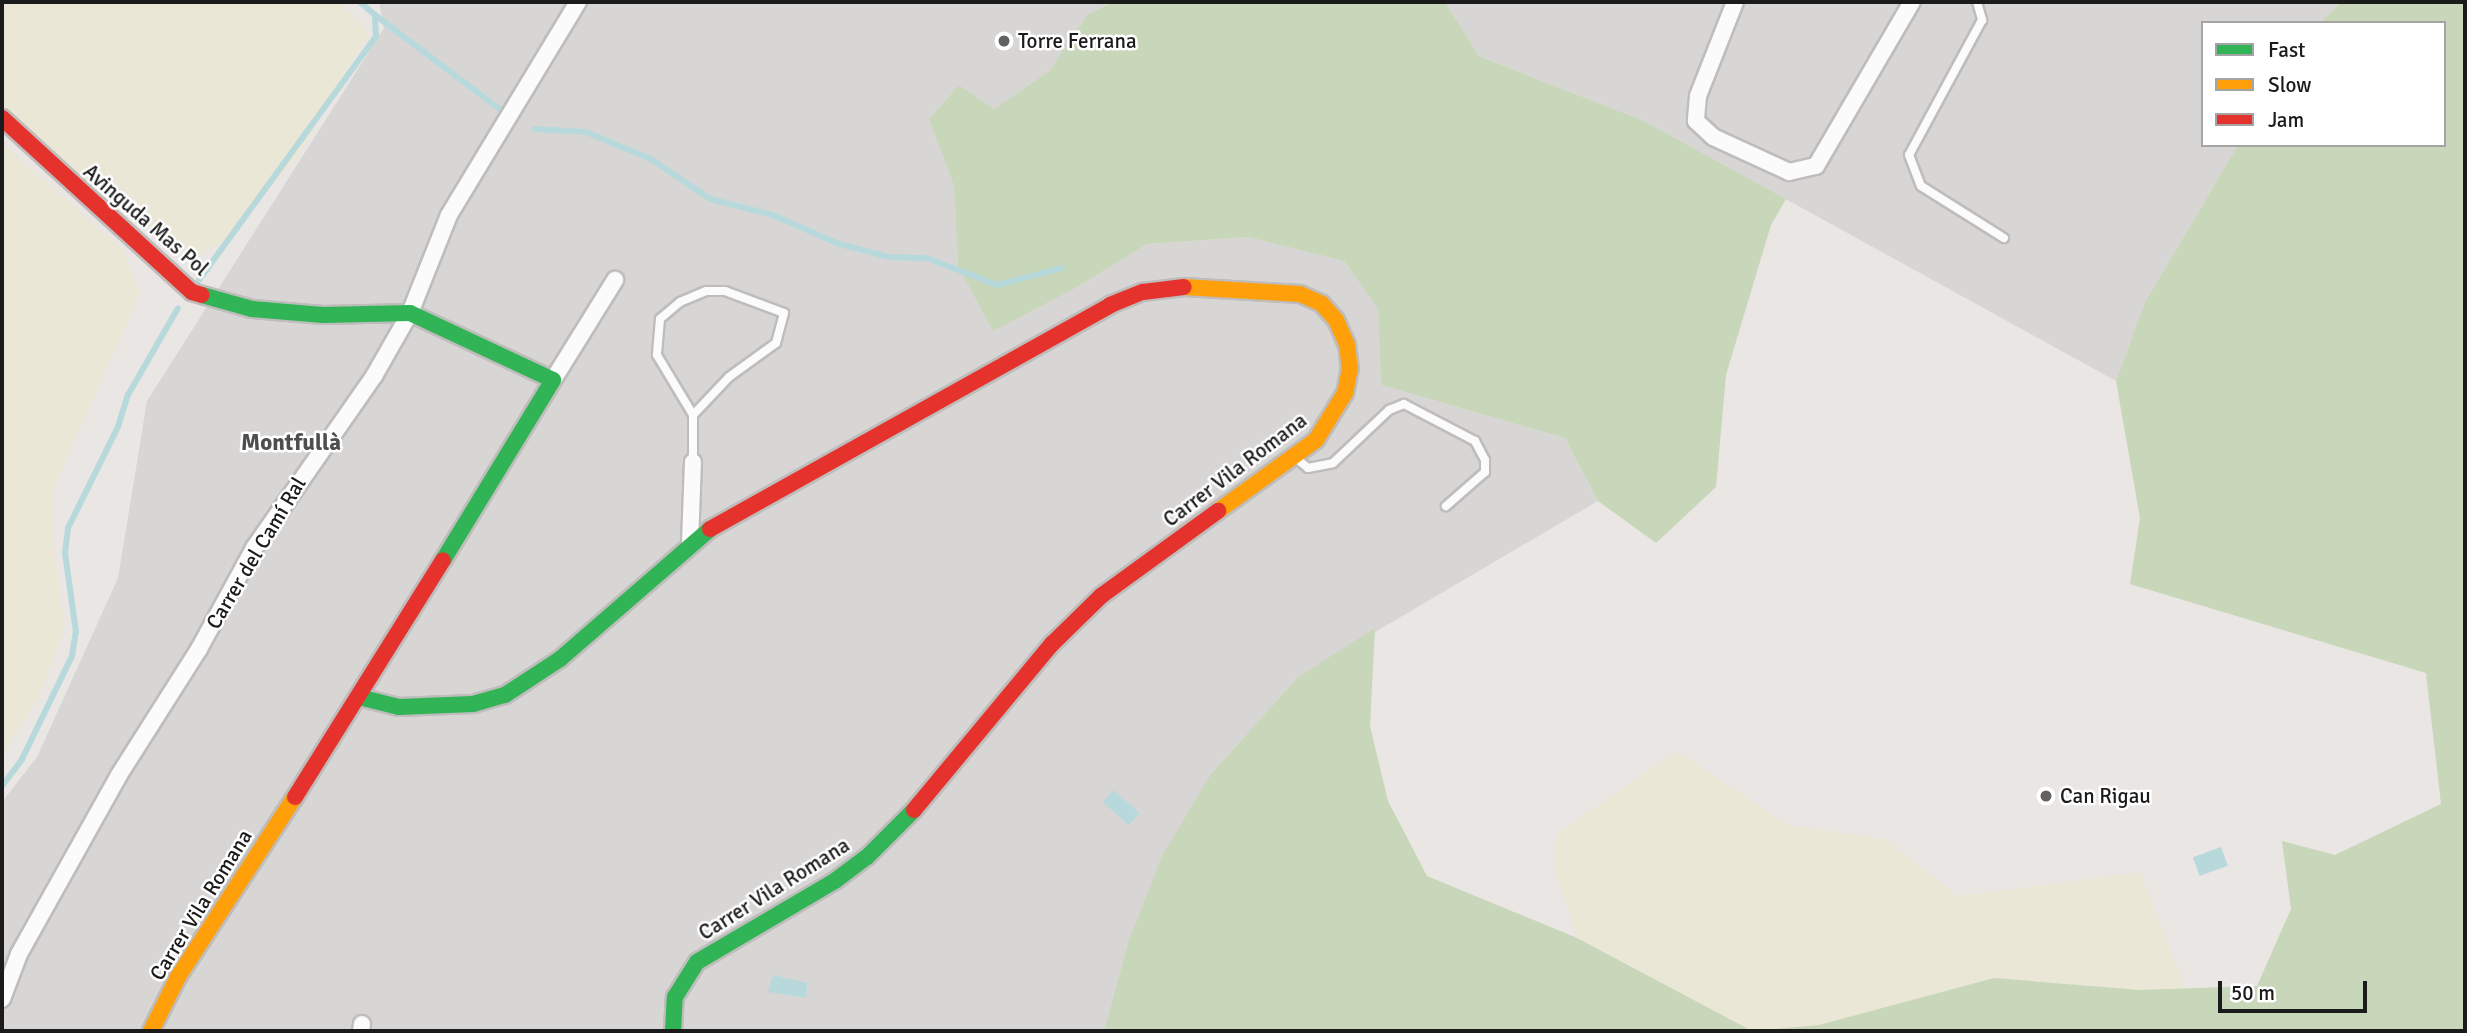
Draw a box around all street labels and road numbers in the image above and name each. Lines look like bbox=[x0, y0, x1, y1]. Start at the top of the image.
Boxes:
street label: Avinguda Mas Pol bbox=[78, 159, 214, 281]
street label: Carrer Vila Romana bbox=[1158, 408, 1312, 532]
street label: Carrer del Camí Ral bbox=[201, 472, 311, 634]
street label: Carrer Vila Romana bbox=[144, 825, 258, 985]
street label: Carrer Vila Romana bbox=[694, 832, 854, 946]

